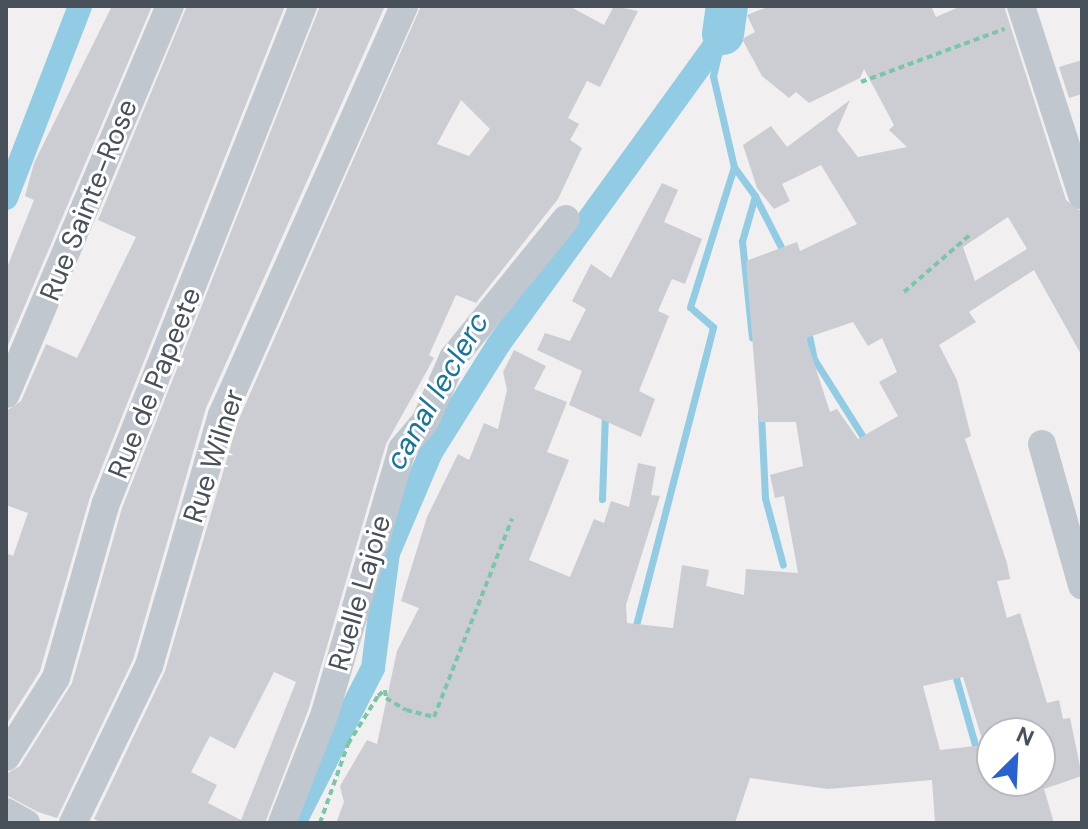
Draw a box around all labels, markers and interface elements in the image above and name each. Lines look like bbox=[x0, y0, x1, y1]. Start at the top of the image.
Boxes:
street label: Rue Sainte-Rose bbox=[33, 94, 145, 306]
street label: Rue de Papeete bbox=[101, 283, 209, 483]
water label: canal leclerc bbox=[378, 306, 496, 476]
street label: Rue Wilner bbox=[177, 385, 251, 527]
street label: Ruelle Lajoie bbox=[322, 511, 398, 675]
north arrow bbox=[976, 717, 1056, 797]
text: N bbox=[1012, 720, 1038, 753]

